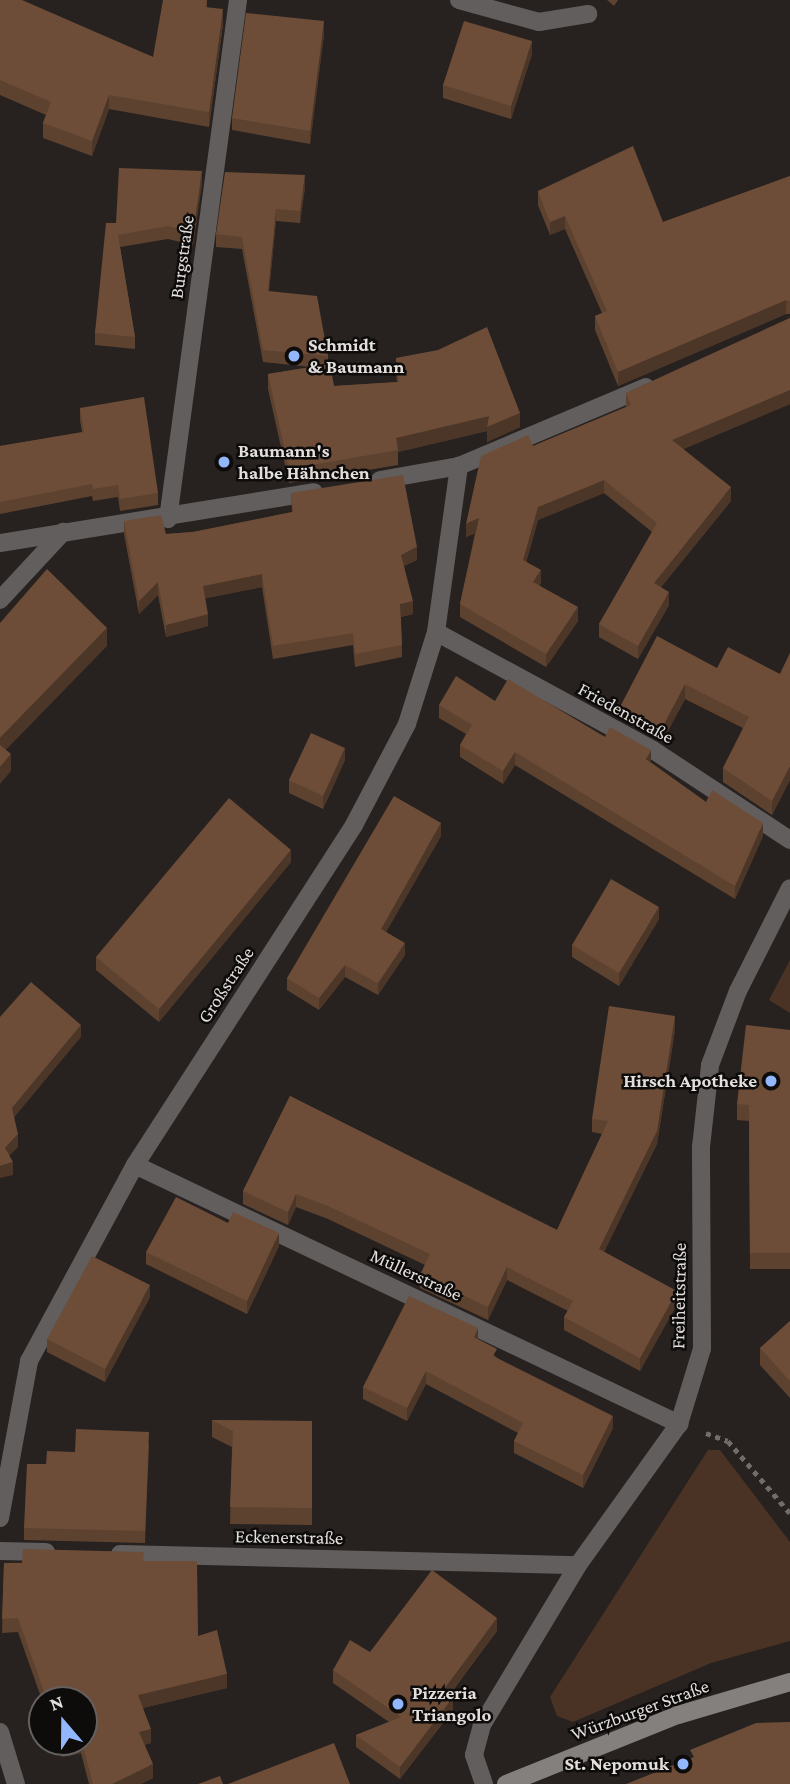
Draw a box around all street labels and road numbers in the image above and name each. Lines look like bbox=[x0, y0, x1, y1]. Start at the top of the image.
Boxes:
street label: Burgstraße bbox=[165, 214, 199, 300]
street label: Friedenstraße bbox=[574, 677, 678, 749]
street label: Großstraße bbox=[193, 943, 259, 1027]
street label: Freiheitstraße bbox=[667, 1243, 691, 1349]
street label: Müllerstraße bbox=[366, 1244, 466, 1306]
street label: Eckenerstraße bbox=[235, 1525, 343, 1549]
street label: Würzburger Straße bbox=[568, 1674, 712, 1746]

